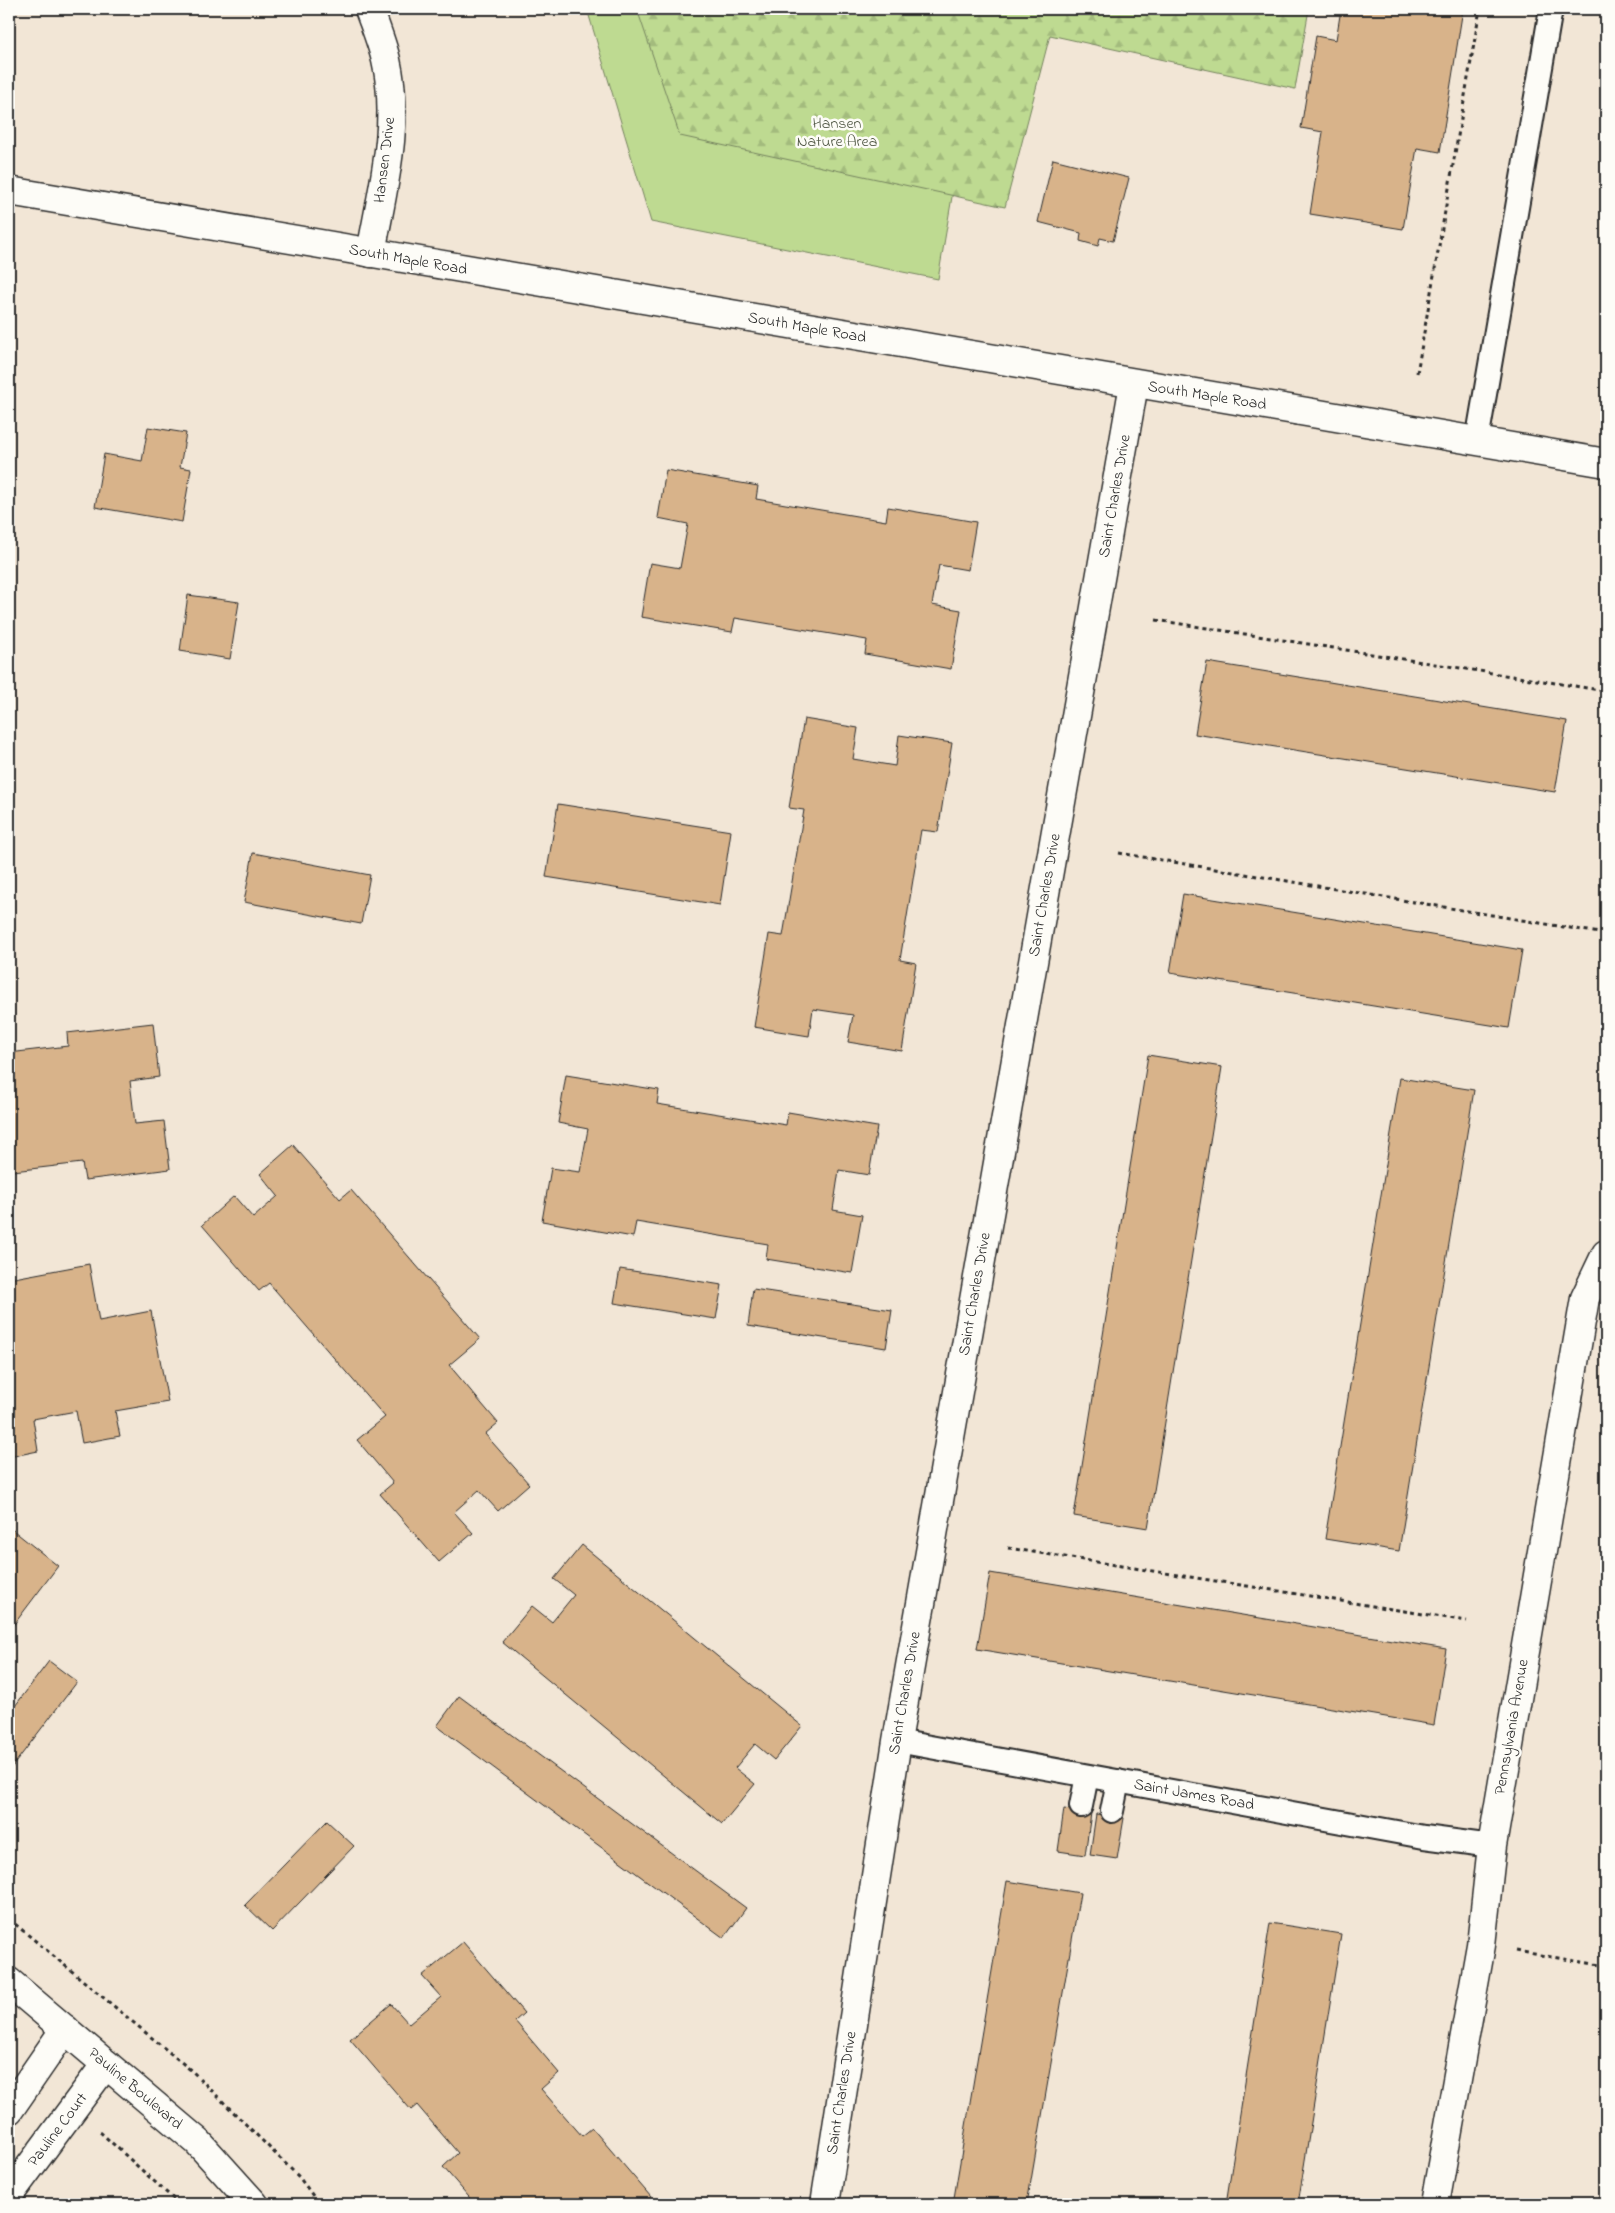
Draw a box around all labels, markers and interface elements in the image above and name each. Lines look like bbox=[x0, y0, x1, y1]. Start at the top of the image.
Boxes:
park label: Hansen Nature Area bbox=[797, 112, 877, 154]
street label: Hansen Drive bbox=[368, 115, 402, 204]
street label: South Maple Road bbox=[347, 238, 469, 282]
street label: South Maple Road bbox=[746, 306, 868, 350]
street label: South Maple Road bbox=[1146, 375, 1268, 417]
street label: Saint Charles Drive bbox=[1092, 432, 1138, 559]
street label: Saint Charles Drive bbox=[1022, 831, 1068, 958]
street label: Saint Charles Drive bbox=[952, 1230, 998, 1357]
street label: Saint Charles Drive bbox=[882, 1629, 928, 1756]
street label: Pennsylvania Avenue bbox=[1488, 1657, 1536, 1797]
street label: Saint James Road bbox=[1132, 1773, 1256, 1817]
street label: Saint Charles Drive bbox=[820, 2029, 864, 2156]
street label: Pauline Boulevard bbox=[82, 2042, 188, 2136]
street label: Pauline Court bbox=[22, 2087, 94, 2172]

